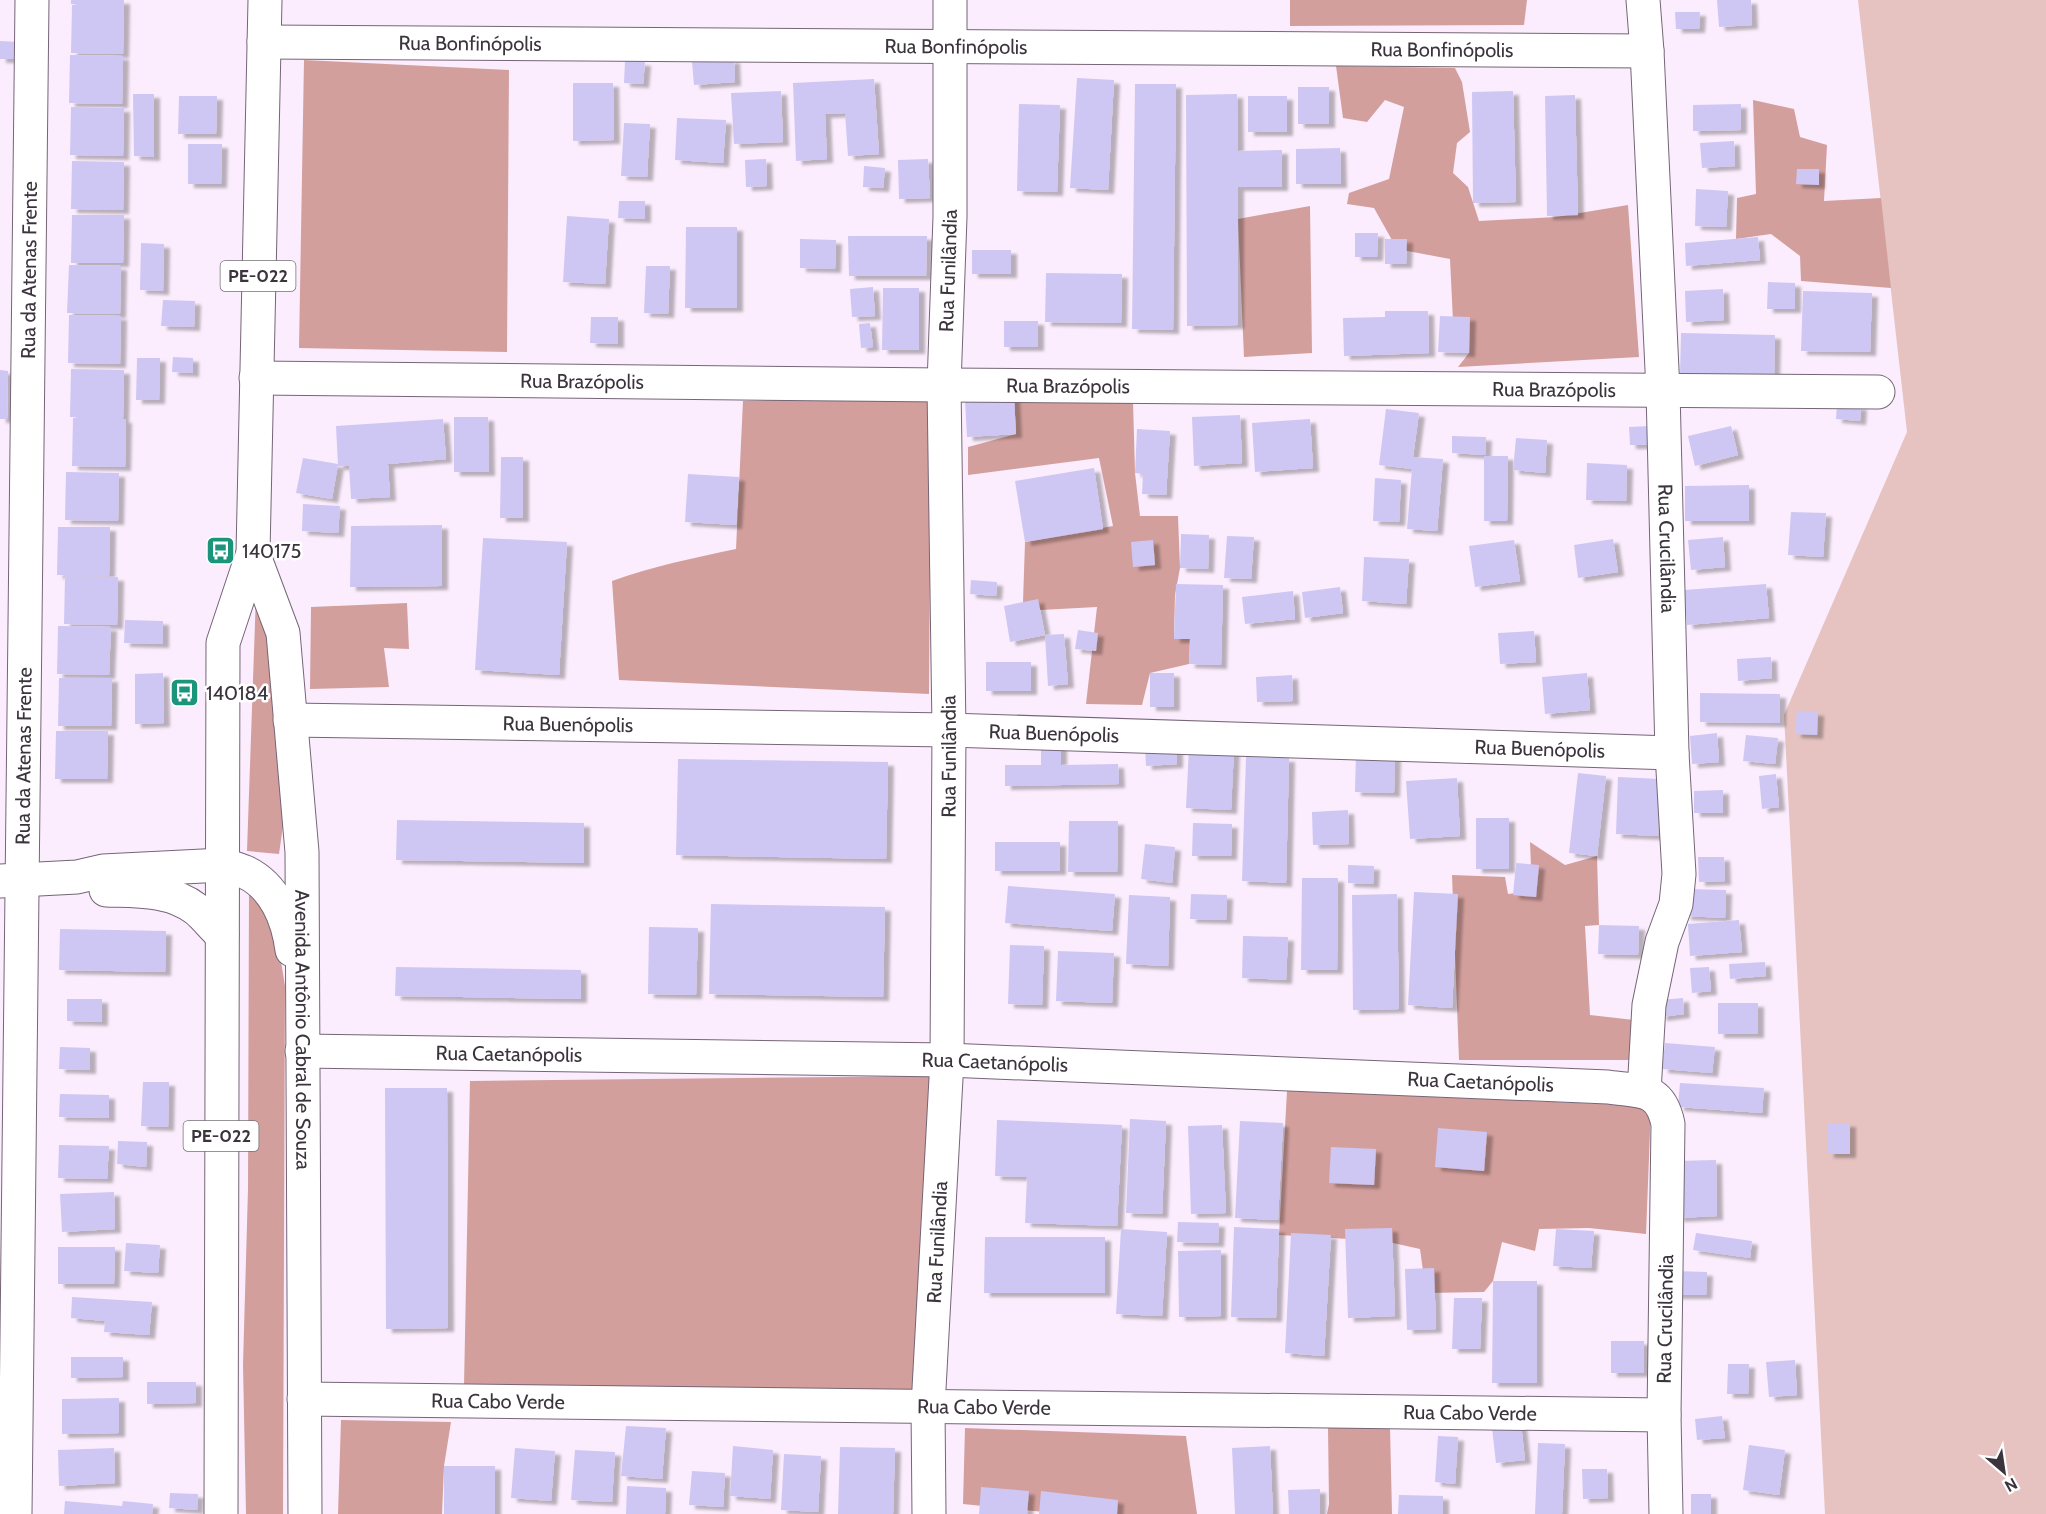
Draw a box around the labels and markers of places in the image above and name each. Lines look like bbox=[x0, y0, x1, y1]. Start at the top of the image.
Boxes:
bus stop icon: 140175 bbox=[205, 535, 237, 567]
place label: 140175 bbox=[242, 539, 301, 563]
bus stop icon: 140184 bbox=[169, 677, 201, 709]
place label: 140184 bbox=[206, 681, 269, 705]

